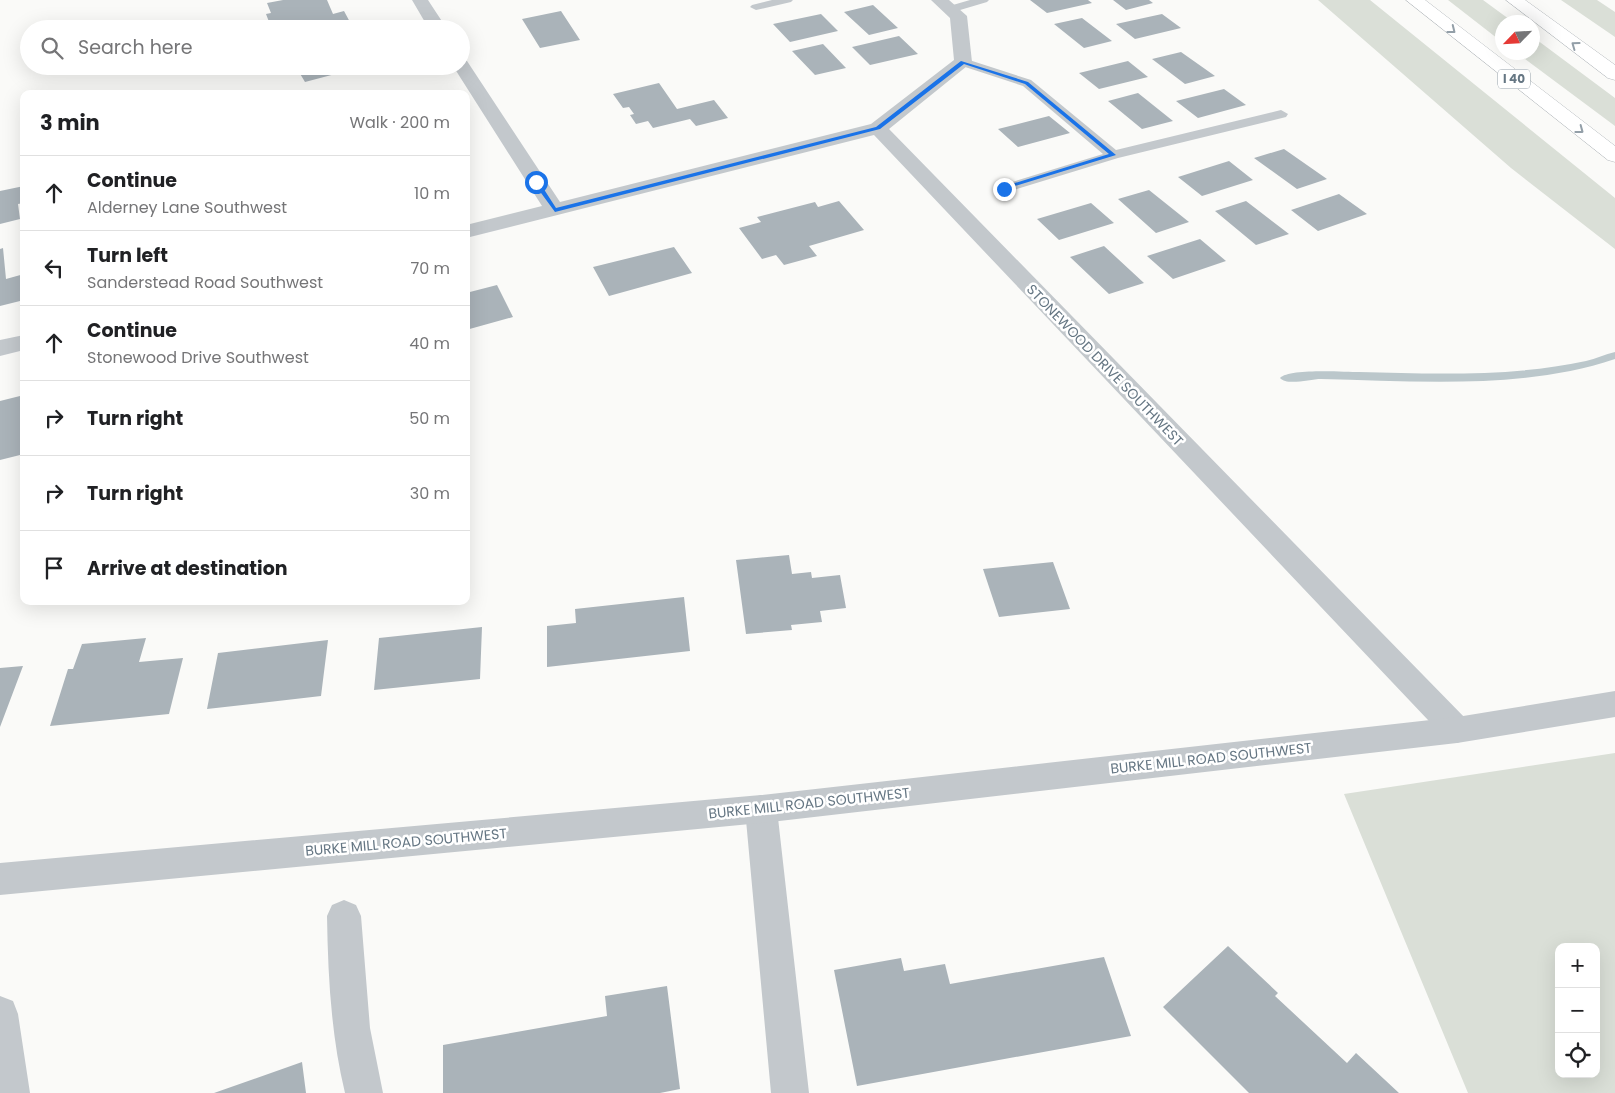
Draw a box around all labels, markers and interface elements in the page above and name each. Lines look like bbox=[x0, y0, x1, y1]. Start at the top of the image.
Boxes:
north arrow bbox=[1495, 15, 1540, 60]
search box bbox=[20, 20, 470, 75]
one-way arrow bbox=[1446, 25, 1455, 33]
icon: search bbox=[38, 34, 66, 62]
text: Search here bbox=[78, 34, 192, 61]
one-way arrow bbox=[1571, 42, 1581, 51]
road number: I 40 bbox=[1498, 70, 1530, 88]
text: 3 min bbox=[40, 108, 100, 137]
text: Walk · 200 m bbox=[349, 111, 450, 134]
one-way arrow bbox=[1574, 124, 1584, 133]
text: Continue bbox=[87, 167, 177, 194]
route start bbox=[525, 171, 548, 194]
route end bbox=[993, 178, 1016, 201]
icon: ahead bbox=[40, 179, 68, 207]
text: 10 m bbox=[414, 182, 450, 205]
text: Alderney Lane Southwest bbox=[87, 196, 287, 219]
text: Turn left bbox=[87, 242, 168, 269]
icon: left bbox=[40, 254, 68, 282]
text: 70 m bbox=[410, 257, 450, 280]
text: Sanderstead Road Southwest bbox=[87, 271, 323, 294]
street label: STONEWOOD DRIVE SOUTHWEST bbox=[1022, 280, 1188, 451]
text: Continue bbox=[87, 317, 177, 344]
icon: ahead bbox=[40, 329, 68, 357]
text: 40 m bbox=[409, 332, 450, 355]
text: Stonewood Drive Southwest bbox=[87, 346, 309, 369]
icon: right bbox=[40, 404, 68, 432]
text: Turn right bbox=[87, 405, 183, 432]
text: 50 m bbox=[409, 407, 450, 430]
icon: right bbox=[40, 479, 68, 507]
text: Turn right bbox=[87, 480, 183, 507]
text: 30 m bbox=[410, 482, 450, 505]
icon: arrive bbox=[40, 554, 68, 582]
text: Arrive at destination bbox=[87, 555, 288, 582]
street label: BURKE MILL ROAD SOUTHWEST bbox=[1109, 737, 1313, 779]
street label: BURKE MILL ROAD SOUTHWEST bbox=[707, 782, 911, 824]
street label: BURKE MILL ROAD SOUTHWEST bbox=[304, 823, 508, 861]
map controls bbox=[1555, 943, 1600, 1078]
button: + bbox=[1555, 943, 1600, 988]
button: − bbox=[1555, 988, 1600, 1033]
button: locate bbox=[1555, 1033, 1600, 1078]

